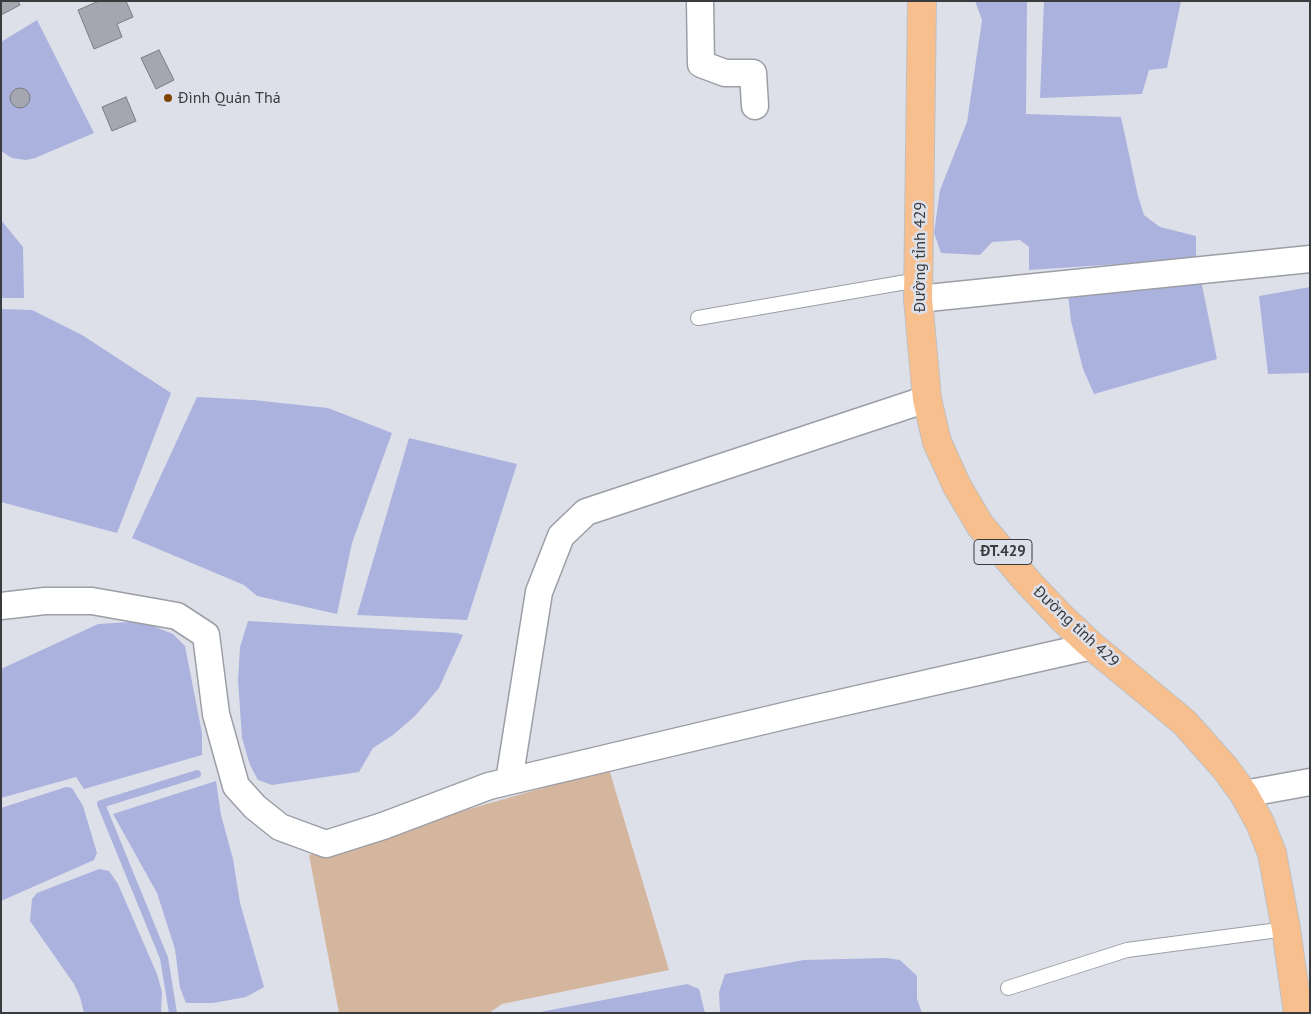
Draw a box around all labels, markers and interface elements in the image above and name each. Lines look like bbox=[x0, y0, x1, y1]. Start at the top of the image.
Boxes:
place label: Đình Quán Thá bbox=[178, 88, 281, 108]
marker: Đình Quán Thá bbox=[162, 92, 174, 104]
street label: Đường tỉnh 429 bbox=[910, 202, 930, 312]
road number: ĐT.429 bbox=[974, 540, 1032, 564]
street label: Đường tỉnh 429 bbox=[1029, 582, 1123, 672]

